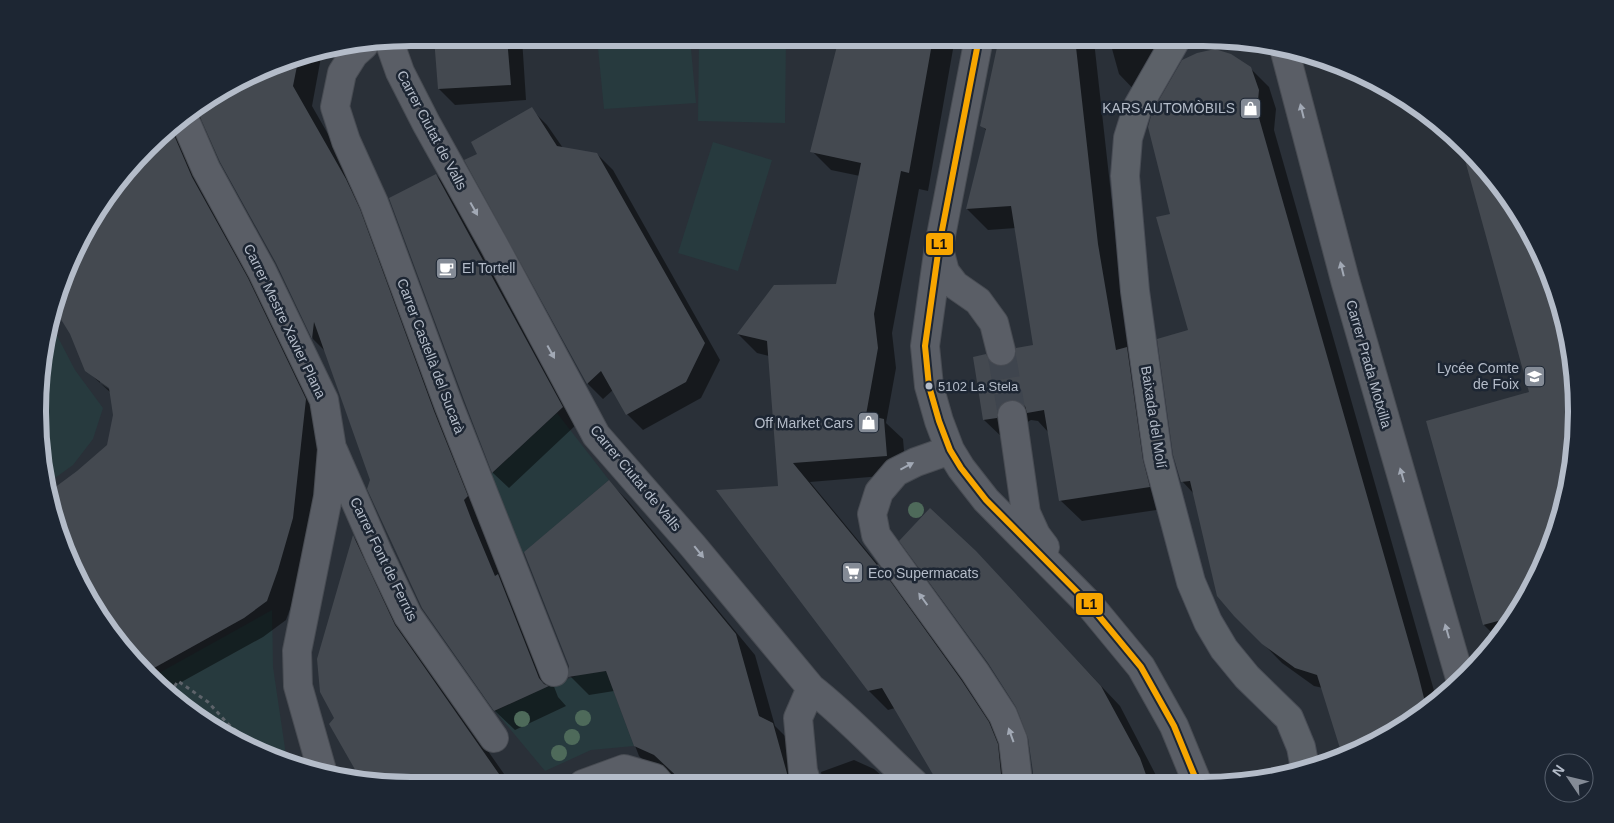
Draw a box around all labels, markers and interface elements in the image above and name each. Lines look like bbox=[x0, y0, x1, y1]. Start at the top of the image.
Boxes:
street label: Carrer Ciutat de Valls bbox=[394, 68, 470, 192]
shop icon: KARS AUTOMÒBILS bbox=[1239, 96, 1263, 120]
place label: KARS AUTOMÒBILS bbox=[1102, 100, 1235, 116]
one-way arrow bbox=[1297, 104, 1305, 119]
one-way arrow bbox=[470, 202, 478, 217]
line badge: L1 bbox=[925, 232, 954, 256]
text: L1 bbox=[931, 236, 947, 252]
street label: Carrer Mestre Xavier Plana bbox=[241, 241, 329, 401]
cafe icon: El Tortell bbox=[434, 256, 458, 280]
place label: El Tortell bbox=[462, 260, 515, 276]
one-way arrow bbox=[1338, 261, 1346, 276]
street label: Carrer Castellà del Sucarà bbox=[394, 276, 468, 436]
street label: Carrer Prada Motxilla bbox=[1343, 298, 1395, 430]
one-way arrow bbox=[546, 346, 555, 359]
place label: Lycée Comte de Foix bbox=[1437, 360, 1519, 392]
school or university icon: Lycée Comte de Foix bbox=[1523, 364, 1547, 388]
street label: Baixada del Molí bbox=[1138, 365, 1170, 469]
place label: 5102 La Stela bbox=[938, 379, 1019, 394]
marker: 5102 La Stela bbox=[924, 381, 934, 391]
shop icon: Off Market Cars bbox=[857, 411, 881, 435]
place label: Off Market Cars bbox=[754, 415, 853, 431]
street label: Carrer Ciutat de Valls bbox=[587, 422, 685, 534]
one-way arrow bbox=[900, 462, 915, 470]
one-way arrow bbox=[1397, 468, 1405, 483]
street label: Carrer Font de Ferrús bbox=[347, 495, 421, 623]
one-way arrow bbox=[693, 545, 704, 558]
supermarket icon: Eco Supermacats bbox=[840, 561, 864, 585]
place label: Eco Supermacats bbox=[868, 565, 979, 581]
line badge: L1 bbox=[1075, 592, 1104, 616]
one-way arrow bbox=[917, 593, 928, 606]
text: L1 bbox=[1081, 596, 1097, 612]
one-way arrow bbox=[1442, 624, 1450, 639]
one-way arrow bbox=[1007, 727, 1015, 742]
north arrow bbox=[1544, 753, 1594, 803]
text: N bbox=[1549, 762, 1568, 779]

